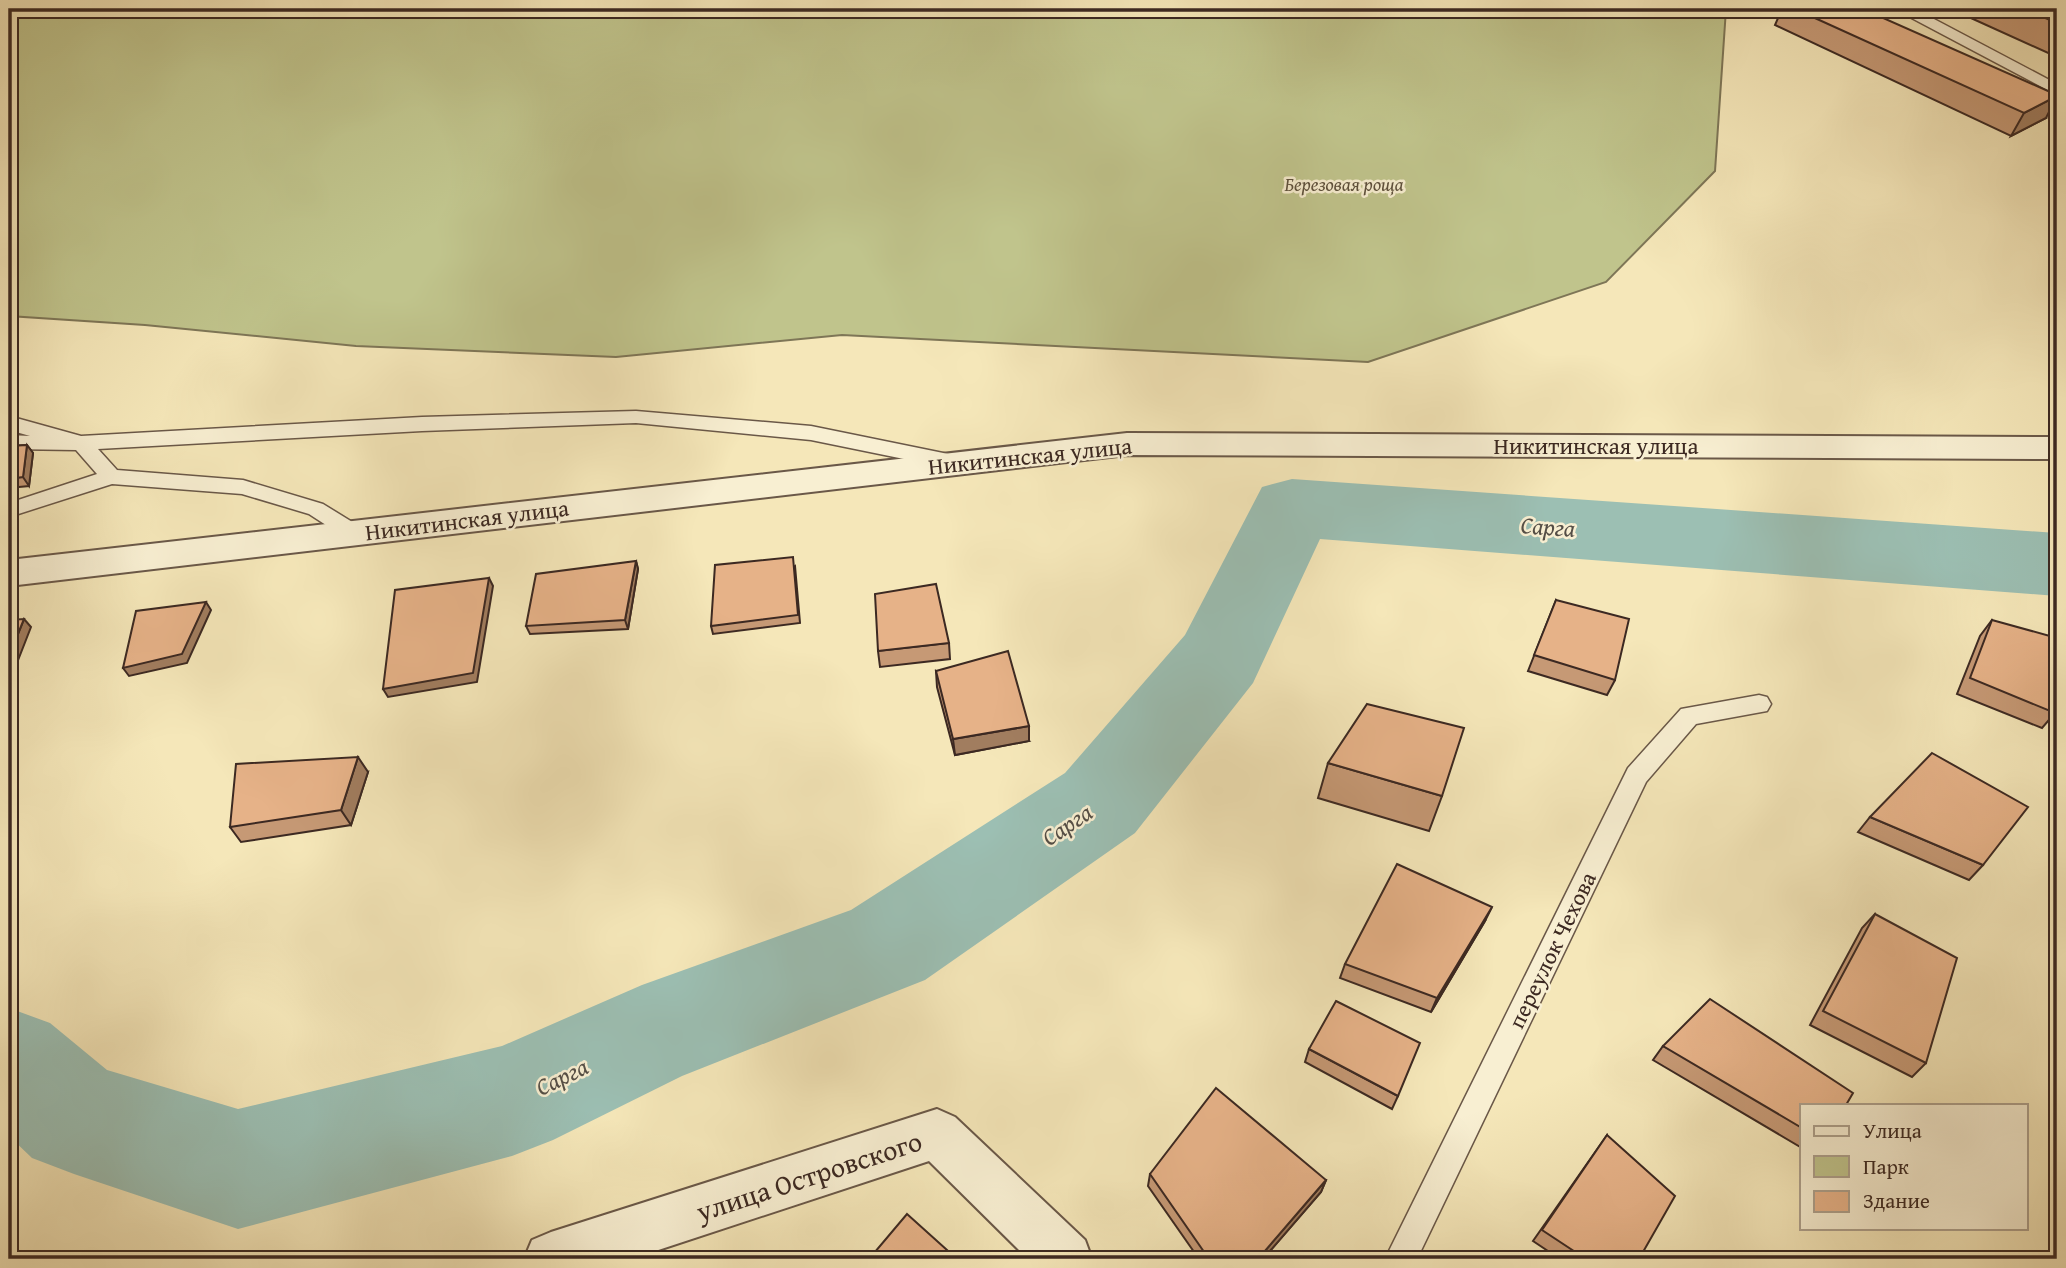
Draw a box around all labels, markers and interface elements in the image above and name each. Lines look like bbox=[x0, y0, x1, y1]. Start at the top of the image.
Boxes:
park label: Березовая роща bbox=[1284, 170, 1404, 198]
street label: Никитинская улица bbox=[926, 428, 1134, 483]
street label: Никитинская улица bbox=[1494, 429, 1698, 462]
street label: Никитинская улица bbox=[363, 491, 571, 548]
water label: Сарга bbox=[1520, 507, 1576, 546]
water label: Сарга bbox=[1034, 795, 1099, 854]
street label: переулок Чехова bbox=[1499, 866, 1604, 1034]
water label: Сарга bbox=[530, 1049, 594, 1104]
legend bbox=[1800, 1104, 2028, 1230]
text: Улица bbox=[1863, 1115, 1922, 1146]
street label: улица Островского bbox=[690, 1120, 927, 1232]
text: Парк bbox=[1863, 1151, 1909, 1182]
text: Здание bbox=[1863, 1185, 1930, 1216]

